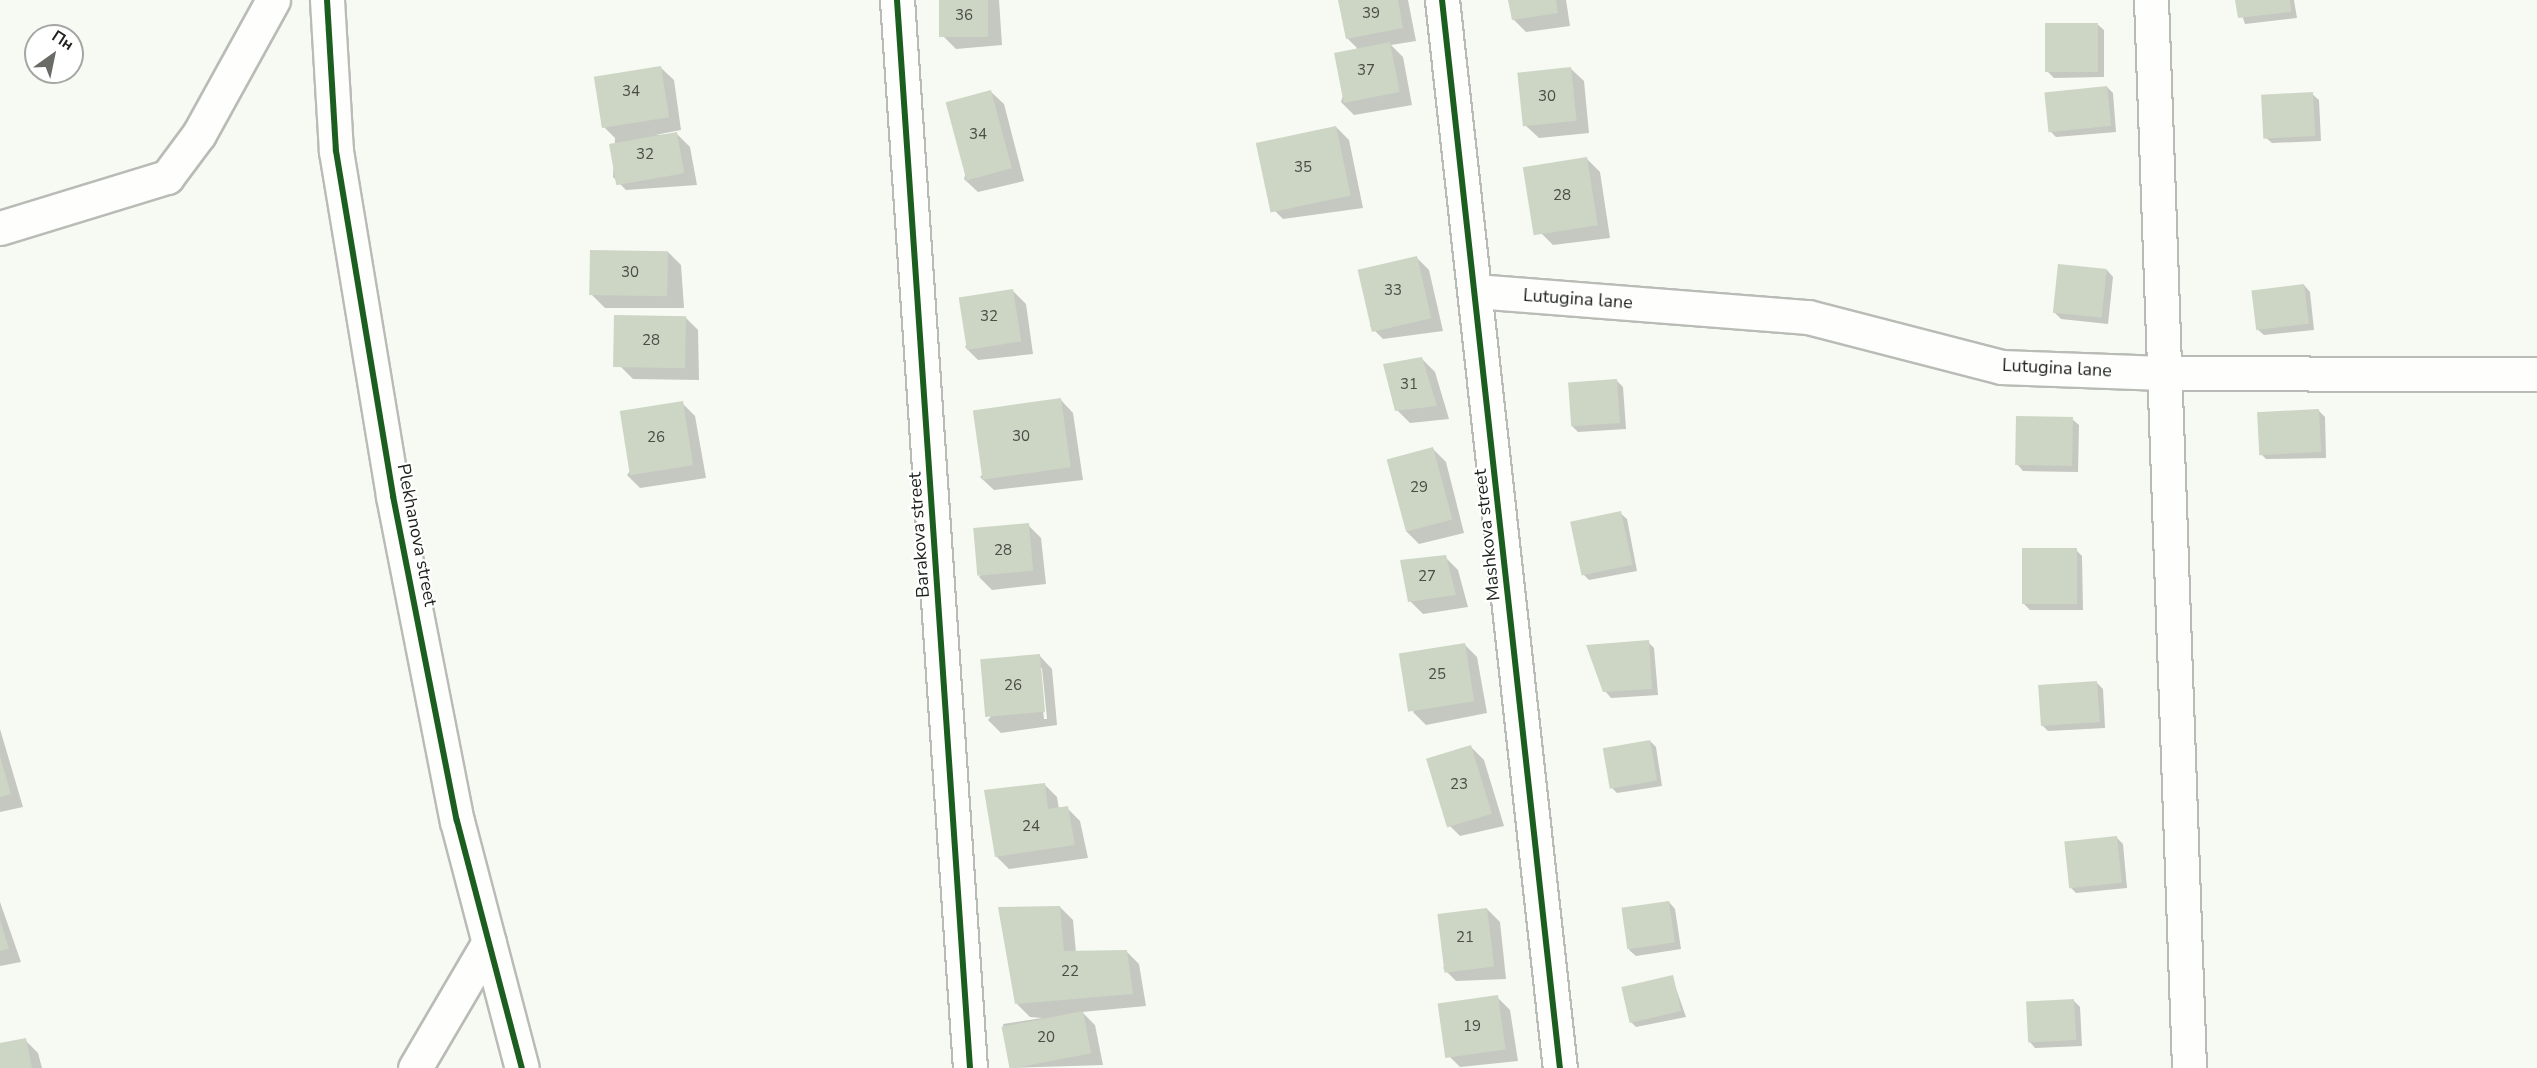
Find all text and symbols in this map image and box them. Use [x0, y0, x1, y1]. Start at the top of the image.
house number: 39 [1362, 5, 1380, 23]
house number: 36 [955, 7, 973, 25]
north arrow [24, 24, 84, 84]
text: Пн [47, 25, 78, 56]
house number: 37 [1357, 62, 1375, 80]
house number: 34 [622, 83, 640, 101]
house number: 30 [1538, 88, 1556, 106]
house number: 34 [969, 126, 987, 144]
house number: 32 [636, 146, 654, 164]
house number: 35 [1294, 159, 1312, 177]
house number: 28 [1553, 187, 1571, 205]
house number: 30 [621, 264, 639, 282]
house number: 33 [1384, 282, 1402, 300]
street label: Lutugina lane [1522, 284, 1634, 314]
house number: 32 [980, 308, 998, 326]
house number: 28 [642, 332, 660, 350]
street label: Lutugina lane [2002, 354, 2112, 382]
house number: 31 [1400, 376, 1418, 394]
house number: 30 [1012, 428, 1030, 446]
house number: 26 [647, 429, 665, 447]
street label: Plekhanova street [393, 462, 441, 608]
street label: Mashkova street [1469, 468, 1505, 602]
street label: Barakova street [904, 471, 934, 599]
house number: 29 [1410, 479, 1428, 497]
house number: 28 [994, 542, 1012, 560]
house number: 27 [1418, 568, 1436, 586]
house number: 25 [1428, 666, 1446, 684]
house number: 26 [1004, 677, 1022, 695]
house number: 23 [1450, 776, 1468, 794]
house number: 24 [1022, 818, 1040, 836]
house number: 21 [1456, 929, 1474, 947]
house number: 22 [1061, 963, 1079, 981]
house number: 19 [1463, 1018, 1481, 1036]
house number: 20 [1037, 1029, 1055, 1047]

